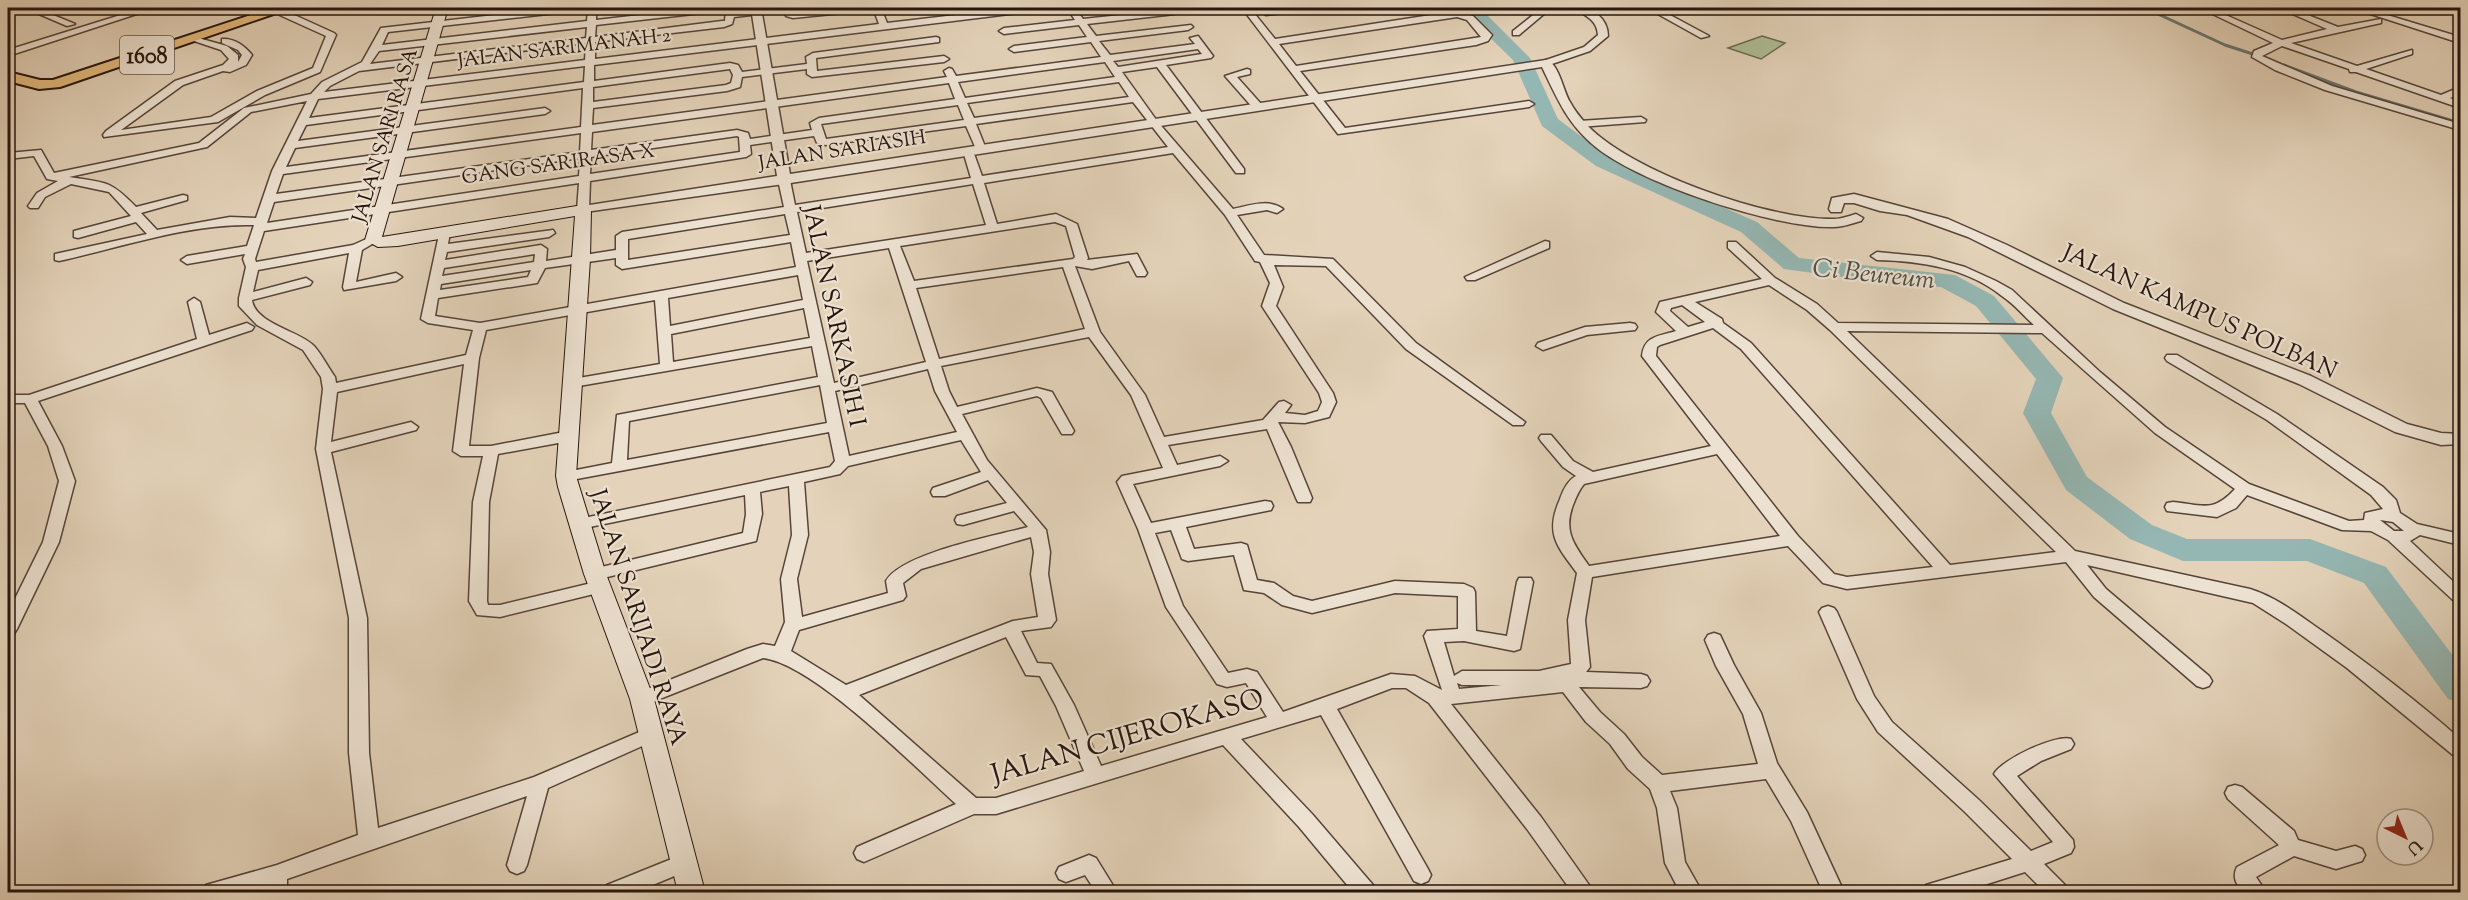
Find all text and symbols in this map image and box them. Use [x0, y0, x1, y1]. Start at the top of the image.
street label: JALAN SARIMANAH 2 [455, 22, 673, 77]
road number: 1608 [120, 36, 174, 74]
street label: JALAN SARI RASA [346, 45, 427, 228]
street label: JALAN SARIASIH [756, 124, 928, 179]
street label: GANG SARIRASA X [460, 138, 657, 193]
street label: JALAN SARKASIH I [793, 201, 873, 430]
street label: JALAN KAMPUS POLBAN [2054, 236, 2342, 389]
water label: Ci Beureum [1811, 251, 1937, 300]
street label: JALAN SARIJADI RAYA [579, 483, 695, 751]
street label: JALAN CIJEROKASO [985, 680, 1269, 797]
north arrow [2375, 807, 2435, 867]
text: U [2400, 833, 2426, 860]

